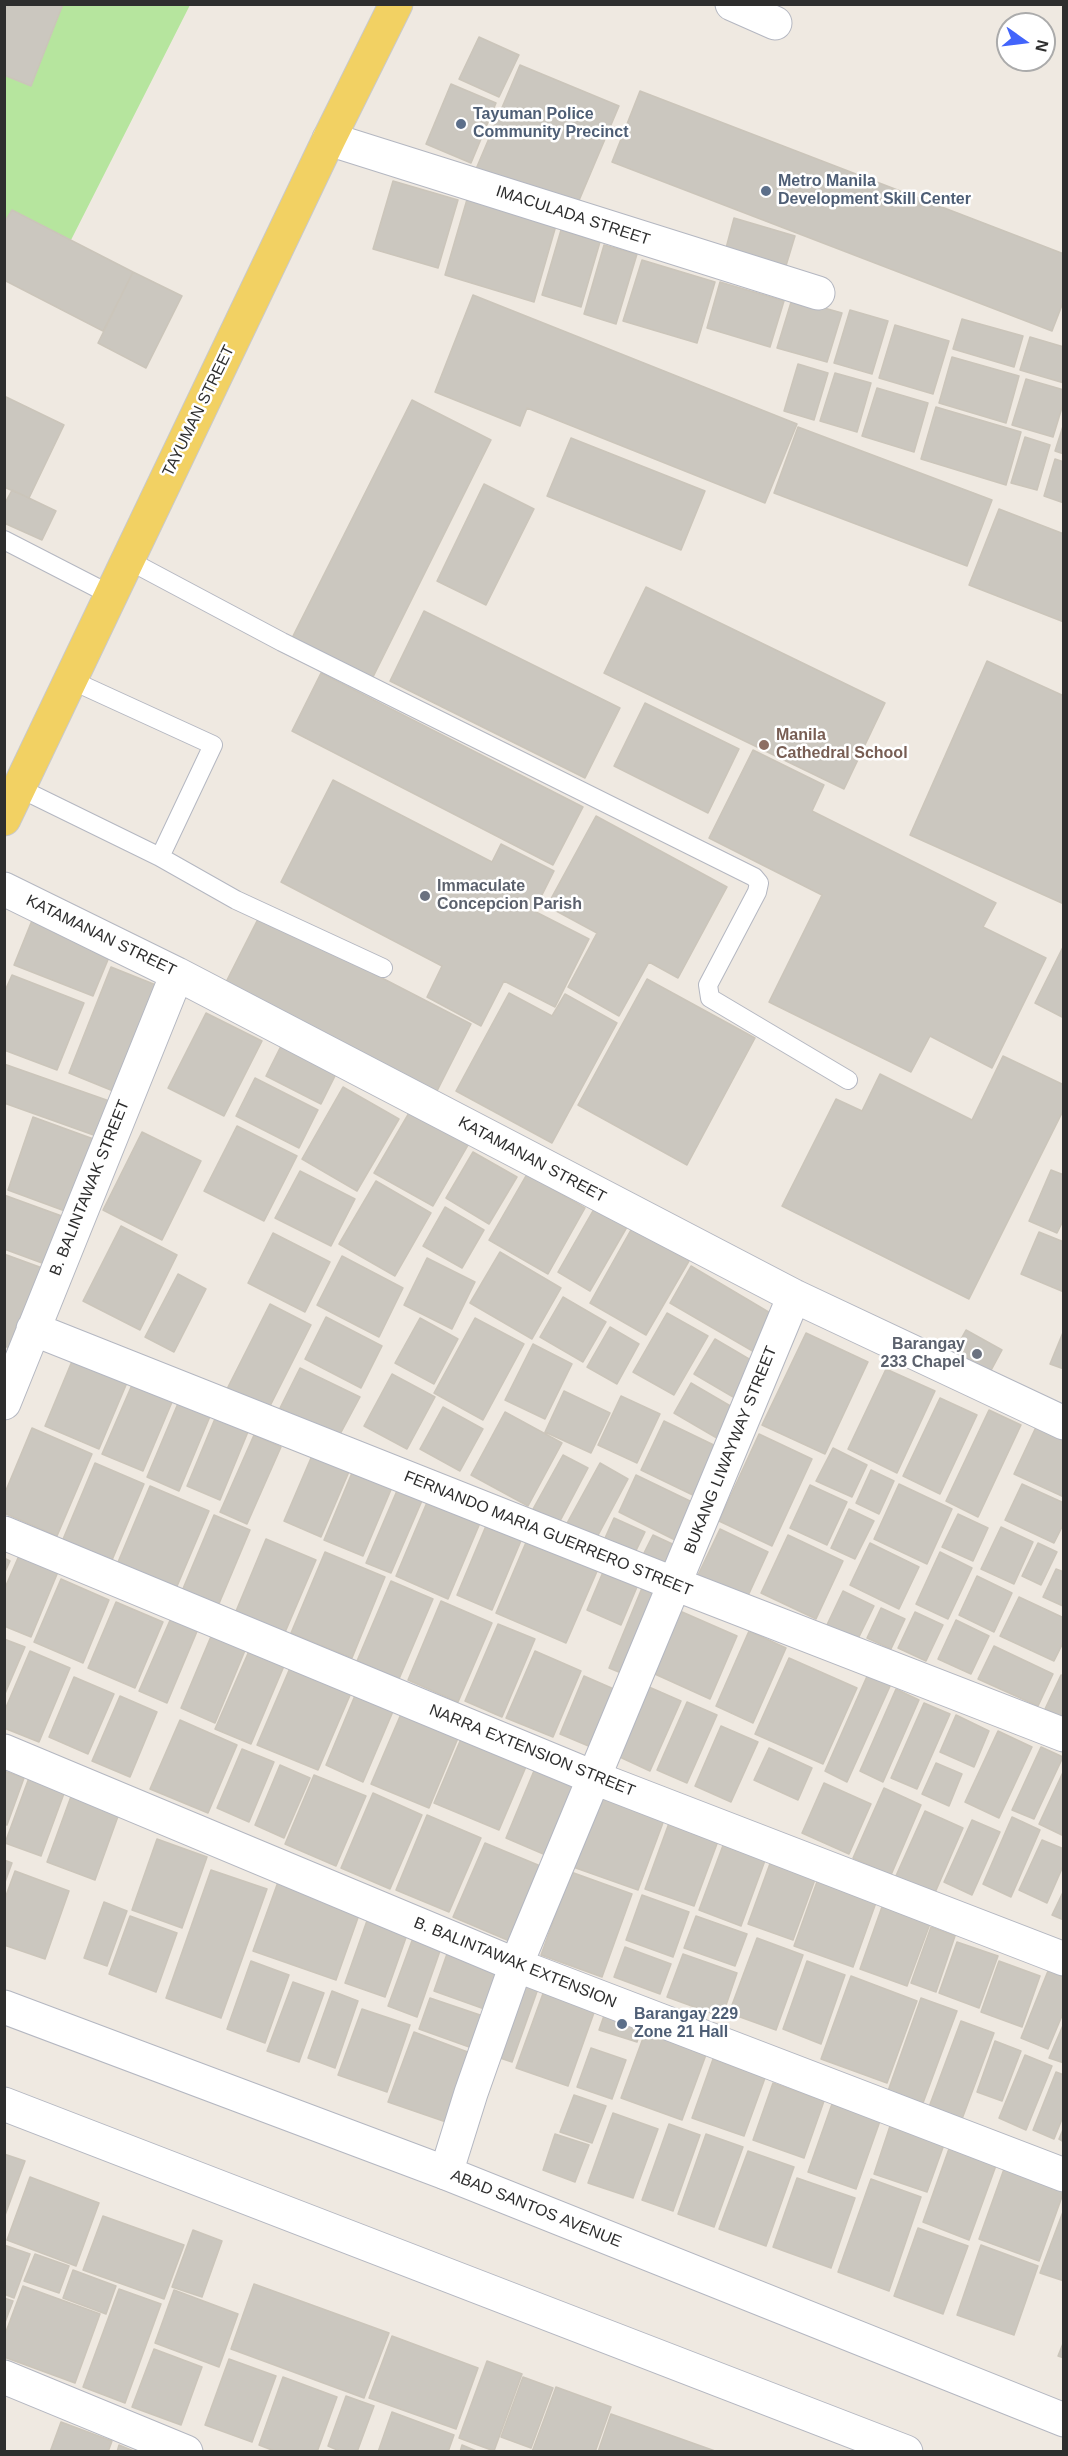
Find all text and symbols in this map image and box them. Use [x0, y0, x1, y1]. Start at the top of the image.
north arrow [996, 12, 1056, 72]
text: N [1032, 38, 1052, 54]
place label: Tayuman Police Community Precinct [473, 105, 629, 143]
marker: Tayuman Police Community Precinct [454, 117, 468, 131]
place label: Metro Manila Development Skill Center [778, 172, 971, 210]
street label: IMACULADA STREET [494, 182, 652, 250]
marker: Metro Manila Development Skill Center [759, 184, 773, 198]
street label: TAYUMAN STREET [159, 342, 239, 480]
place label: Manila Cathedral School [776, 726, 908, 764]
marker: Manila Cathedral School [757, 738, 771, 752]
place label: Immaculate Concepcion Parish [437, 877, 582, 915]
marker: Immaculate Concepcion Parish [418, 889, 432, 903]
street label: KATAMANAN STREET [23, 891, 179, 981]
street label: B. BALINTAWAK STREET [46, 1097, 134, 1279]
street label: KATAMANAN STREET [455, 1113, 609, 1207]
place label: Barangay 233 Chapel [881, 1335, 965, 1373]
street label: BUKANG LIWAYWAY STREET [680, 1343, 782, 1557]
marker: Barangay 233 Chapel [970, 1347, 984, 1361]
street label: FERNANDO MARIA GUERRERO STREET [401, 1467, 695, 1601]
street label: NARRA EXTENSION STREET [426, 1701, 638, 1801]
street label: B. BALINTAWAK EXTENSION [411, 1913, 619, 2013]
place label: Barangay 229 Zone 21 Hall [634, 2005, 738, 2043]
marker: Barangay 229 Zone 21 Hall [615, 2017, 629, 2031]
street label: ABAD SANTOS AVENUE [448, 2166, 624, 2252]

